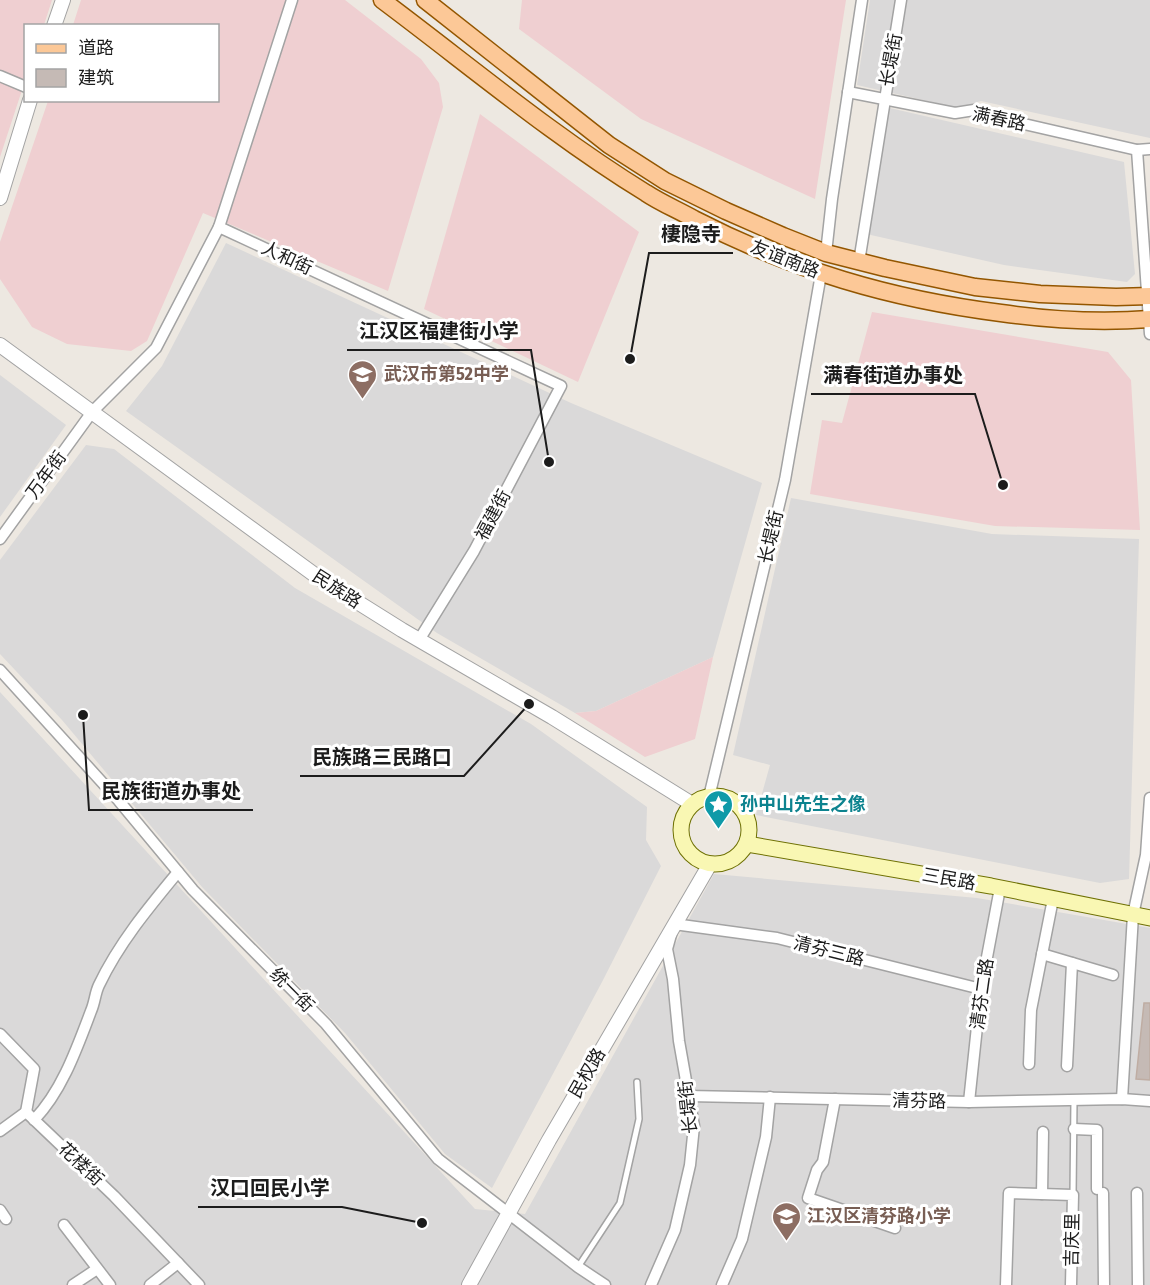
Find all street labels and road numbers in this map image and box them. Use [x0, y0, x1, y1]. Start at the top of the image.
street label: 长堤街 [875, 32, 907, 88]
street label: 满春路 [970, 103, 1028, 135]
street label: 友谊南路 [748, 235, 822, 283]
street label: 人和街 [258, 237, 316, 279]
street label: 万年街 [21, 447, 71, 503]
street label: 福建街 [471, 486, 515, 544]
street label: 长堤街 [754, 508, 788, 566]
street label: 民族路 [308, 565, 366, 613]
street label: 三民路 [921, 863, 977, 895]
street label: 清芬三路 [791, 932, 867, 970]
street label: 清芬二路 [966, 957, 998, 1031]
street label: 统一街 [265, 963, 319, 1017]
street label: 民权路 [564, 1044, 610, 1102]
street label: 长堤街 [674, 1079, 702, 1135]
street label: 清芬路 [892, 1090, 946, 1112]
street label: 花楼街 [54, 1138, 108, 1190]
street label: 吉庆里 [1061, 1213, 1083, 1267]

